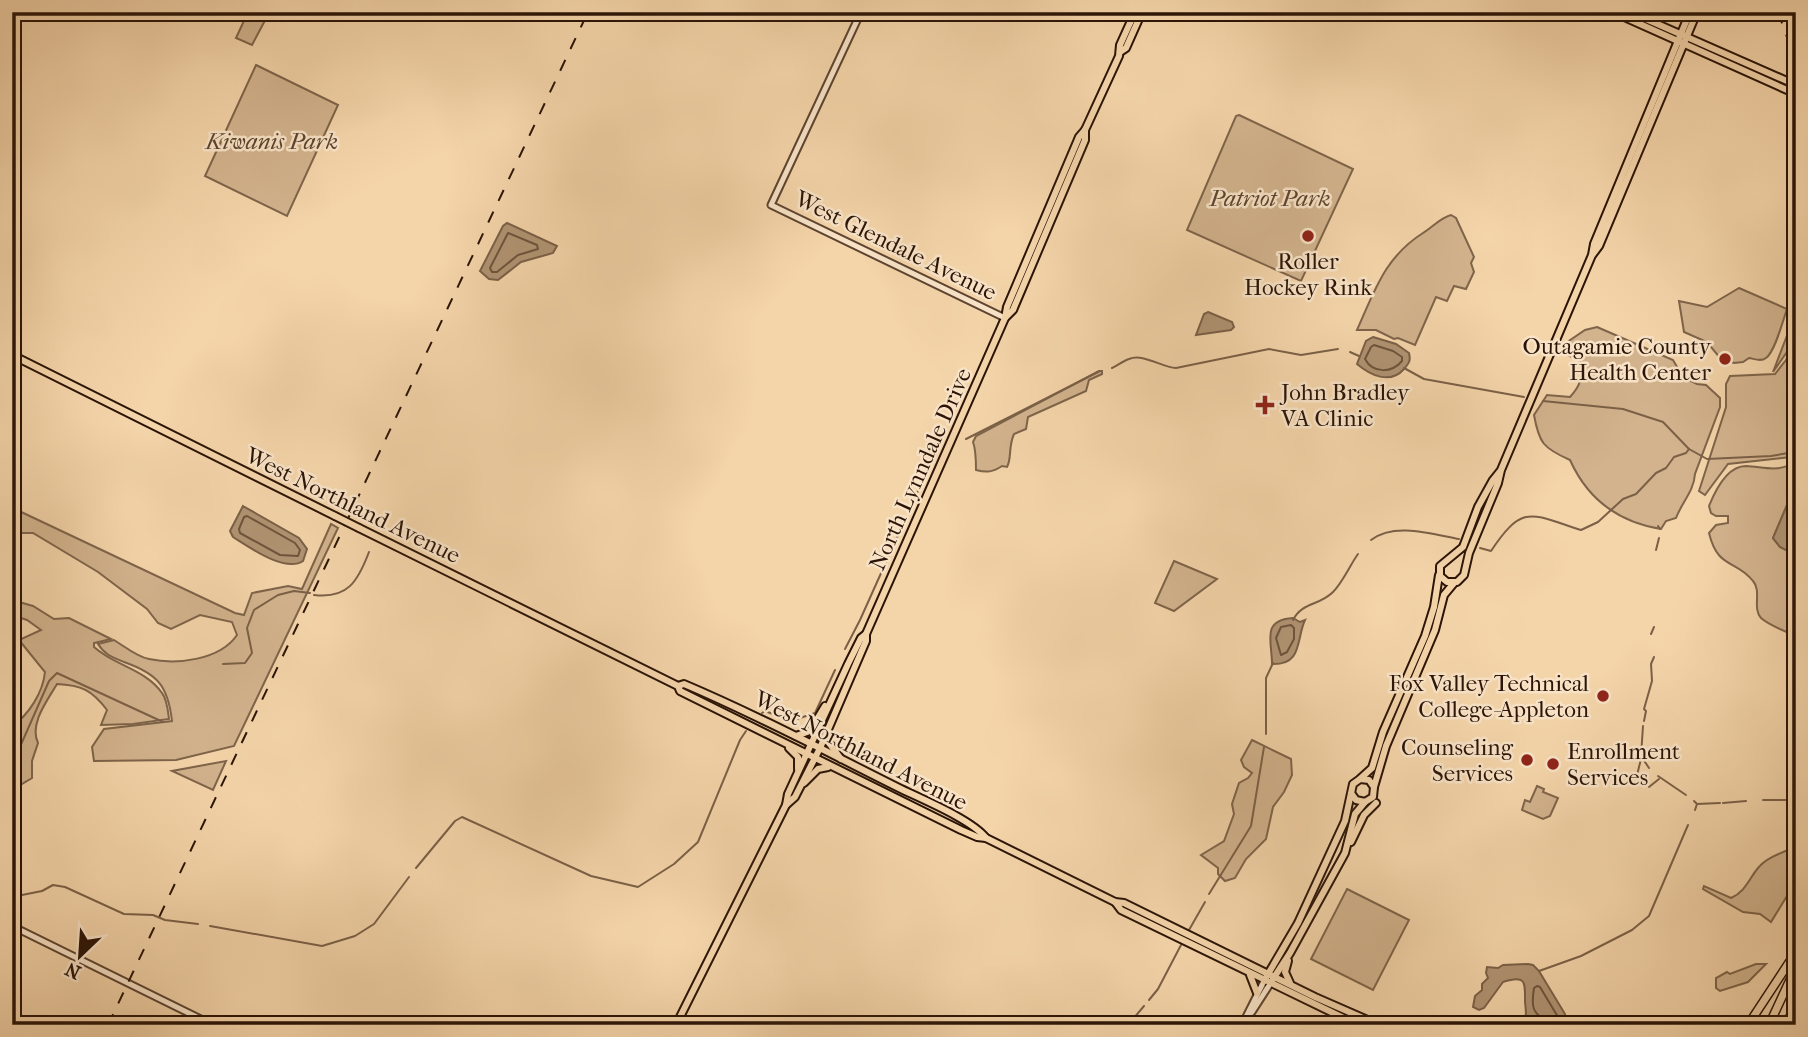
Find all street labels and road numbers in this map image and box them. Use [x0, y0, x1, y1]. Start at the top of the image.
street label: West Glendale Avenue [790, 184, 1001, 306]
street label: North Lynndale Drive [864, 364, 977, 574]
street label: West Northland Avenue [240, 441, 465, 569]
street label: West Northland Avenue [749, 684, 972, 816]

